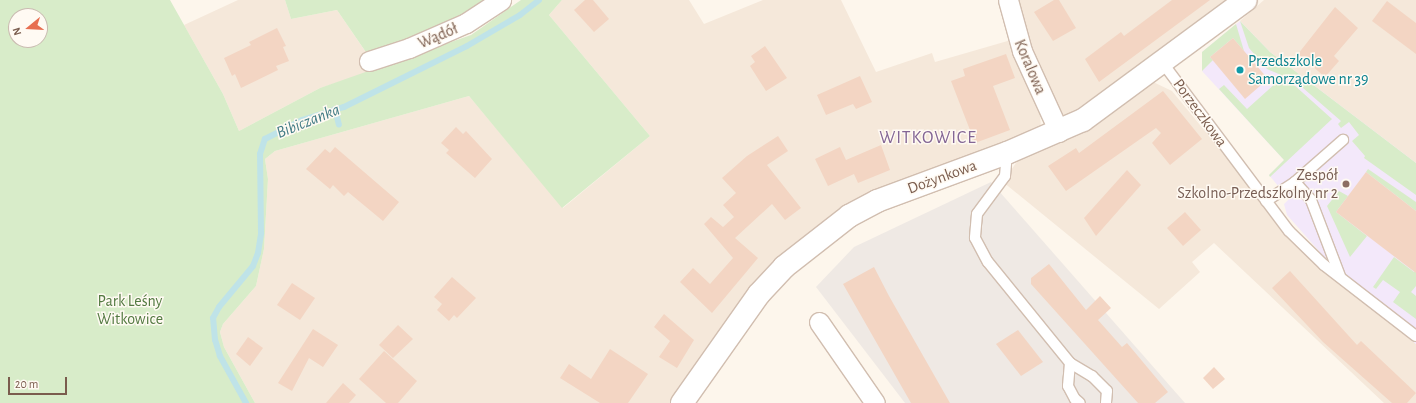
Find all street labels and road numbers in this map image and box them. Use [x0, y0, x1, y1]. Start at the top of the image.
street label: Wądół [415, 19, 461, 53]
street label: Koralowa [1010, 37, 1050, 97]
street label: Porzeczkowa [1169, 75, 1231, 151]
street label: Dożynkowa [905, 156, 979, 198]

